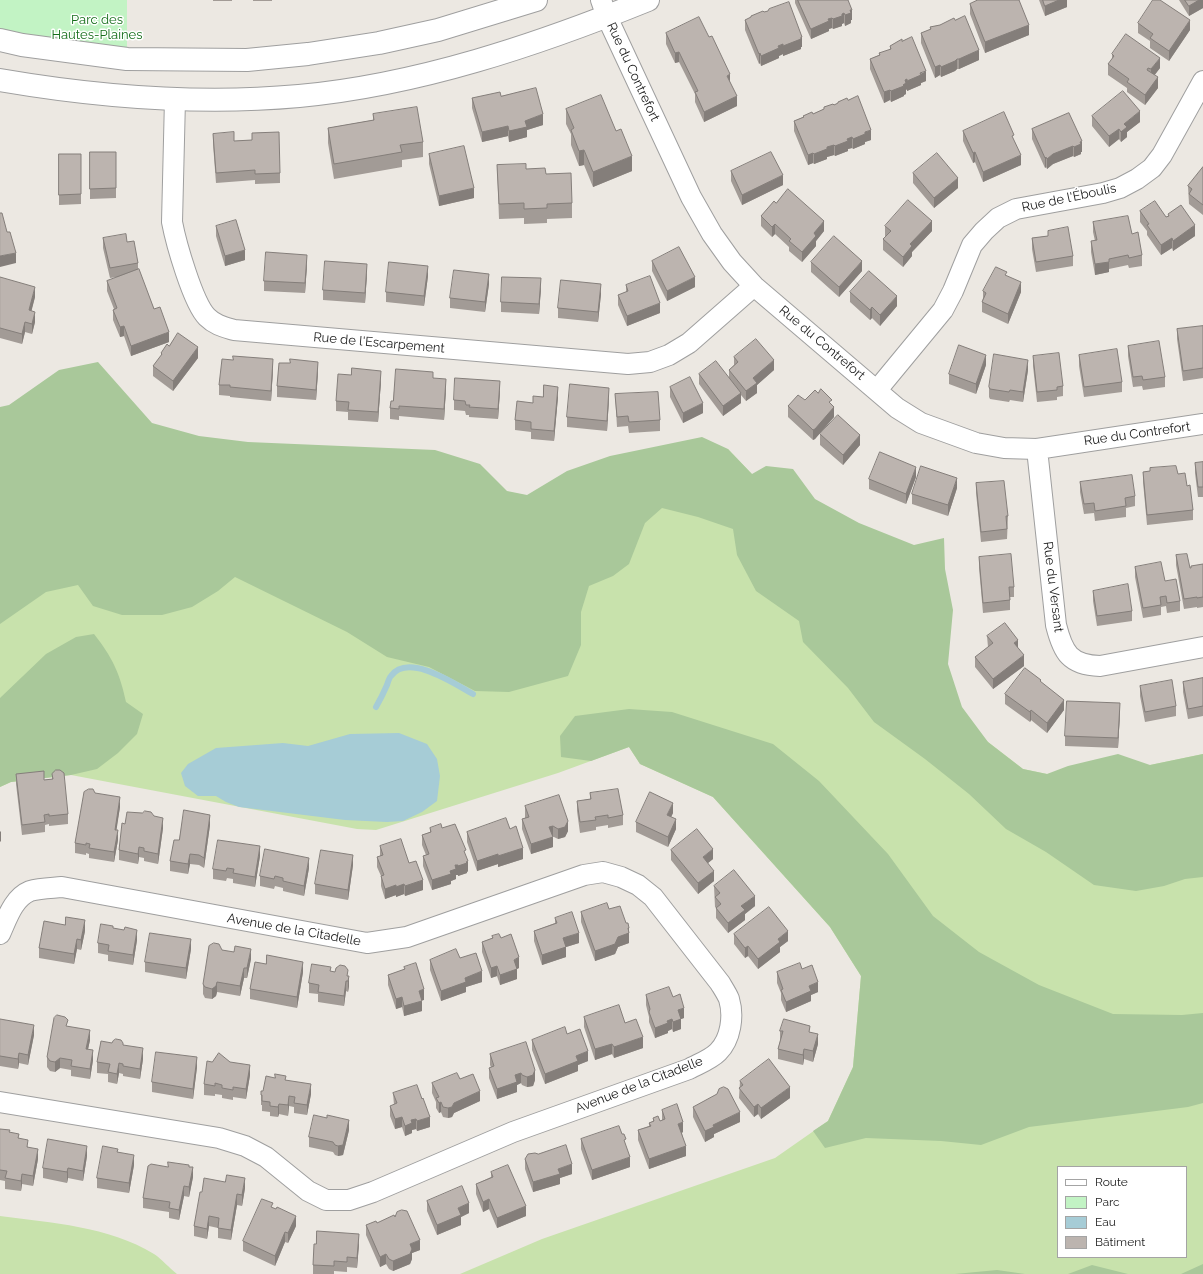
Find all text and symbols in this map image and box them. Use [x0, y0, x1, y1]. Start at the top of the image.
park label: Parc des Hautes-Plaines [51, 12, 143, 43]
street label: Rue du Contrefort [603, 20, 663, 124]
street label: Rue de l'Éboulis [1020, 180, 1118, 216]
street label: Rue du Contrefort [776, 303, 868, 383]
street label: Rue de l'Escarpement [313, 329, 445, 357]
street label: Rue du Contrefort [1083, 419, 1191, 449]
street label: Rue du Versant [1040, 541, 1066, 633]
street label: Avenue de la Citadelle [226, 911, 362, 949]
street label: Avenue de la Citadelle [573, 1053, 705, 1117]
legend [1057, 1166, 1187, 1258]
text: Route [1095, 1175, 1128, 1189]
text: Parc [1095, 1195, 1120, 1209]
text: Eau [1095, 1215, 1116, 1229]
text: Bâtiment [1095, 1235, 1145, 1249]

